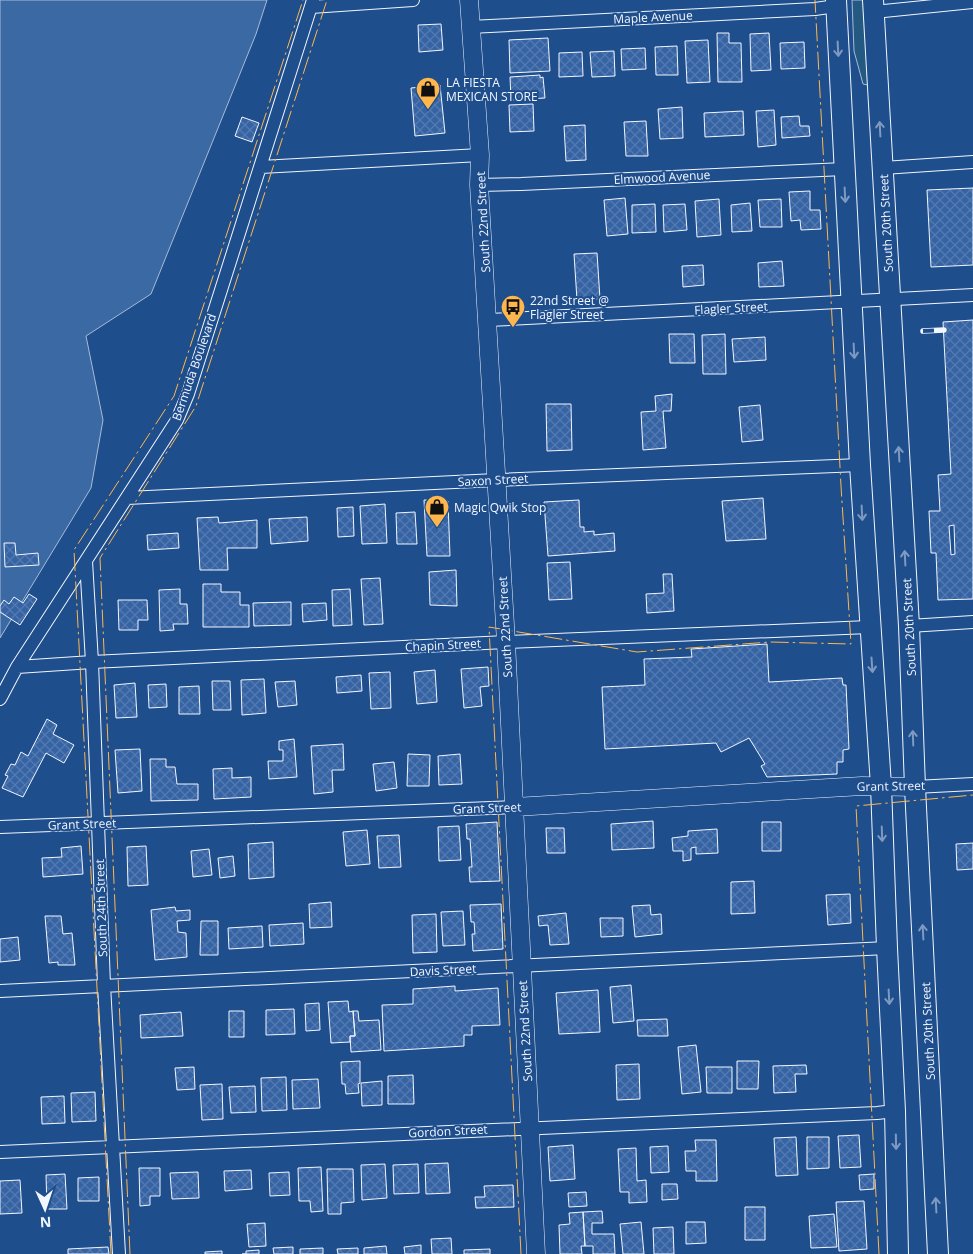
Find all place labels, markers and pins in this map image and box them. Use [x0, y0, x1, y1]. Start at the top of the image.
place label: LA FIESTA MEXICAN STORE [446, 74, 538, 105]
shop icon: LA FIESTA MEXICAN STORE [415, 76, 441, 110]
place label: 22nd Street @ Flagler Street [530, 292, 609, 323]
bus stop icon: 22nd Street @ Flagler Street [500, 294, 526, 328]
shop icon: Magic Qwik Stop [424, 494, 450, 528]
place label: Magic Qwik Stop [454, 499, 546, 516]

